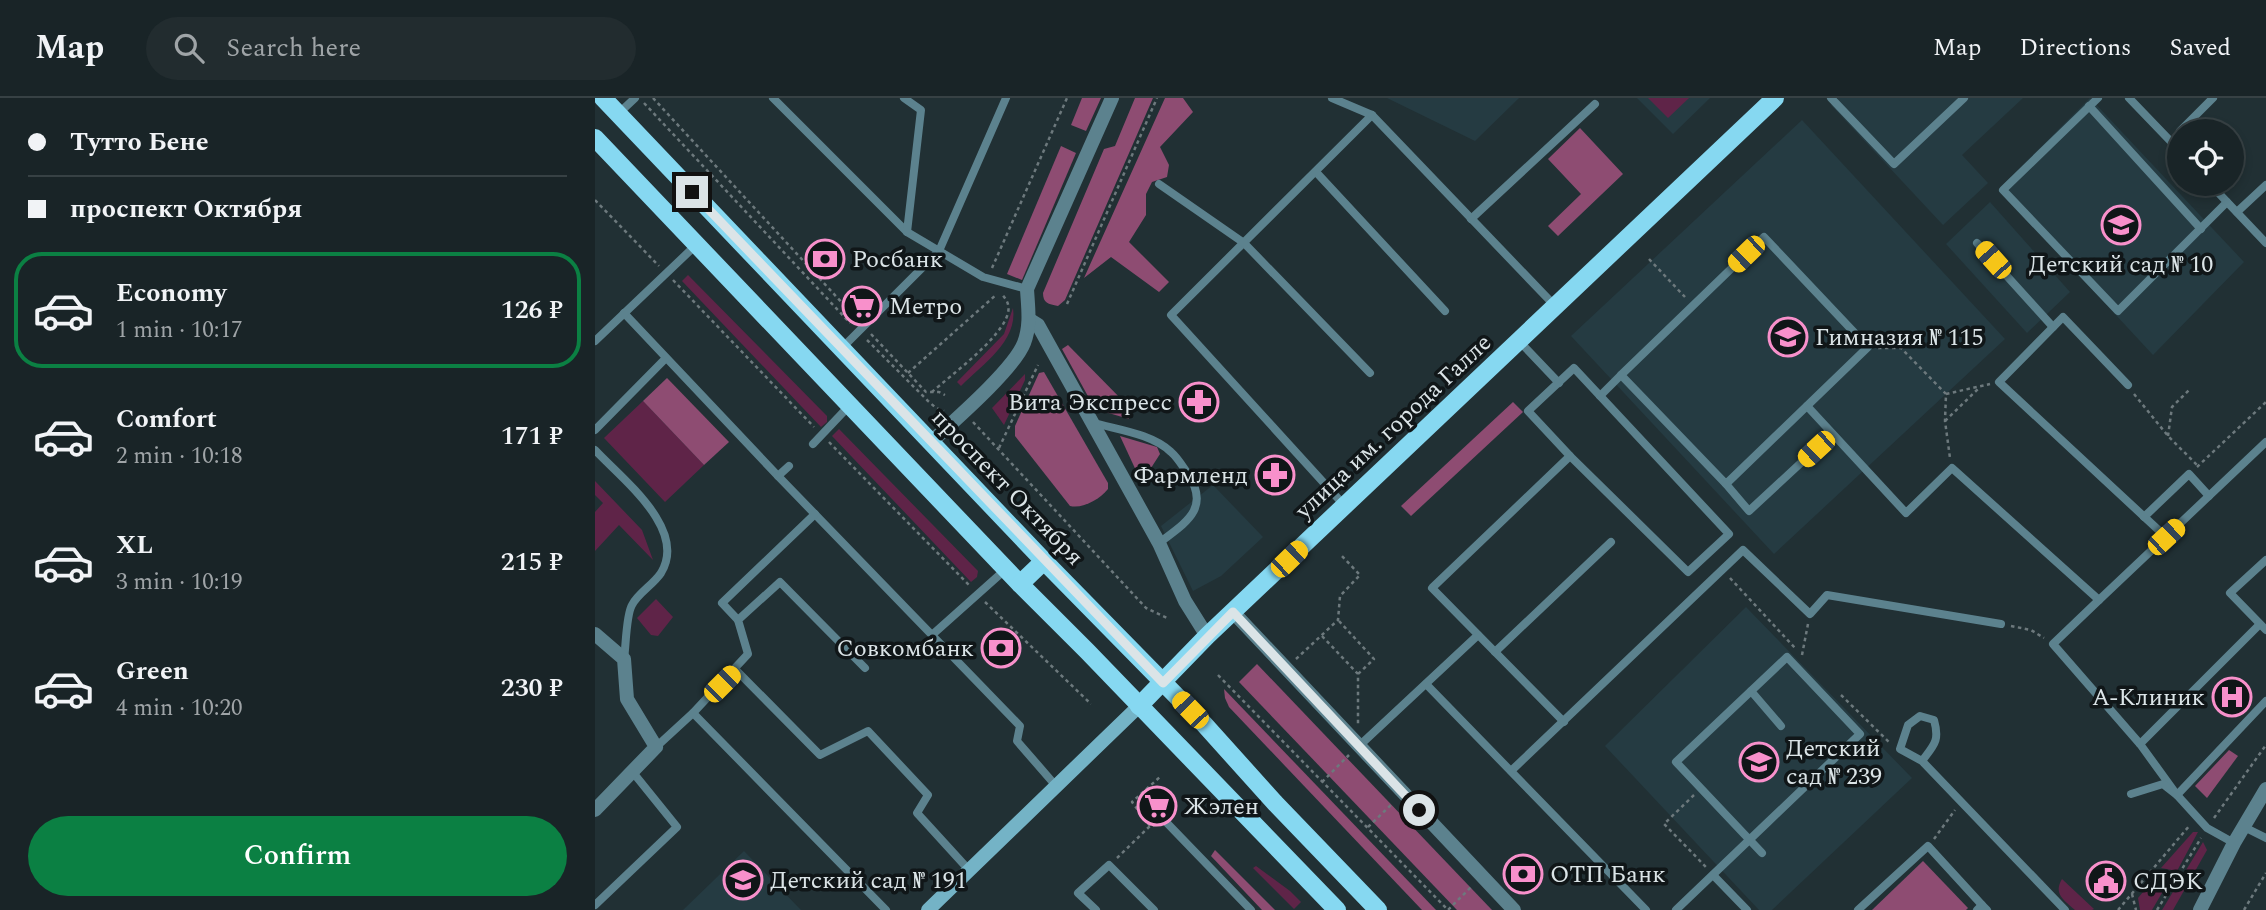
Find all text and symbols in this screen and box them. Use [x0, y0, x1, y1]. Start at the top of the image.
search box [146, 17, 636, 80]
text: Map [35, 23, 104, 73]
text: Search here [226, 28, 361, 68]
icon: search [170, 29, 208, 67]
text: Map [1933, 30, 1981, 66]
text: Directions [2019, 30, 2131, 66]
text: Saved [2169, 30, 2231, 66]
map controls [2167, 119, 2244, 196]
button: locate [2167, 119, 2244, 196]
text: Тутто Бене [70, 122, 209, 162]
route end [676, 176, 708, 208]
text: проспект Октября [70, 189, 302, 229]
school or university icon: Детский сад № 10 [2100, 204, 2142, 246]
car [1724, 232, 1769, 276]
car [1972, 237, 2015, 283]
bank icon: Росбанк [804, 238, 846, 280]
place label: Росбанк [852, 242, 943, 278]
place label: Детский сад № 10 [2029, 247, 2213, 283]
text: Economy [116, 273, 226, 313]
icon: car [32, 279, 95, 342]
supermarket icon: Метро [841, 285, 883, 327]
place label: Метро [889, 289, 962, 325]
text: 126 ₽ [501, 290, 563, 330]
text: 1 min · 10:17 [116, 313, 243, 348]
school or university icon: Гимназия № 115 [1767, 316, 1809, 358]
place label: Гимназия № 115 [1815, 320, 1984, 356]
street label: улица им. города Галле [1287, 326, 1500, 528]
pharmacy icon: Вита Экспресс [1178, 381, 1220, 423]
place label: Вита Экспресс [1008, 385, 1172, 421]
text: Comfort [116, 399, 217, 439]
street label: проспект Октября [923, 401, 1092, 574]
icon: car [32, 405, 95, 468]
text: 171 ₽ [501, 416, 563, 456]
car [1794, 427, 1839, 471]
text: 2 min · 10:18 [116, 439, 243, 474]
pharmacy icon: Фармленд [1254, 454, 1296, 496]
place label: Фармленд [1134, 458, 1248, 494]
car [2144, 515, 2189, 559]
text: XL [116, 525, 153, 565]
icon: car [32, 531, 95, 594]
car [1267, 537, 1312, 581]
text: 215 ₽ [501, 542, 563, 582]
text: 3 min · 10:19 [116, 565, 243, 600]
bank icon: Совкомбанк [980, 627, 1022, 669]
place label: Совкомбанк [836, 631, 974, 667]
text: Green [116, 651, 189, 691]
icon: car [32, 657, 95, 720]
car [700, 662, 745, 706]
text: 230 ₽ [501, 668, 563, 708]
hospital icon: А-Клиник [2211, 676, 2253, 718]
place label: А-Клиник [2092, 680, 2205, 716]
car [1168, 688, 1213, 732]
text: 4 min · 10:20 [116, 691, 243, 726]
place label: Детский сад № 239 [1786, 731, 1882, 795]
school or university icon: Детский сад № 239 [1738, 741, 1780, 783]
supermarket icon: Жэлен [1136, 785, 1178, 827]
place label: Жэлен [1184, 789, 1259, 825]
route start [1403, 794, 1435, 826]
button: Confirm [28, 816, 567, 896]
bank icon: ОТП Банк [1502, 853, 1544, 895]
place label: ОТП Банк [1550, 857, 1666, 893]
school or university icon: Детский сад № 191 [722, 859, 764, 901]
public building icon: СДЭК [2085, 860, 2127, 902]
place label: Детский сад № 191 [770, 863, 967, 899]
place label: СДЭК [2133, 864, 2203, 900]

